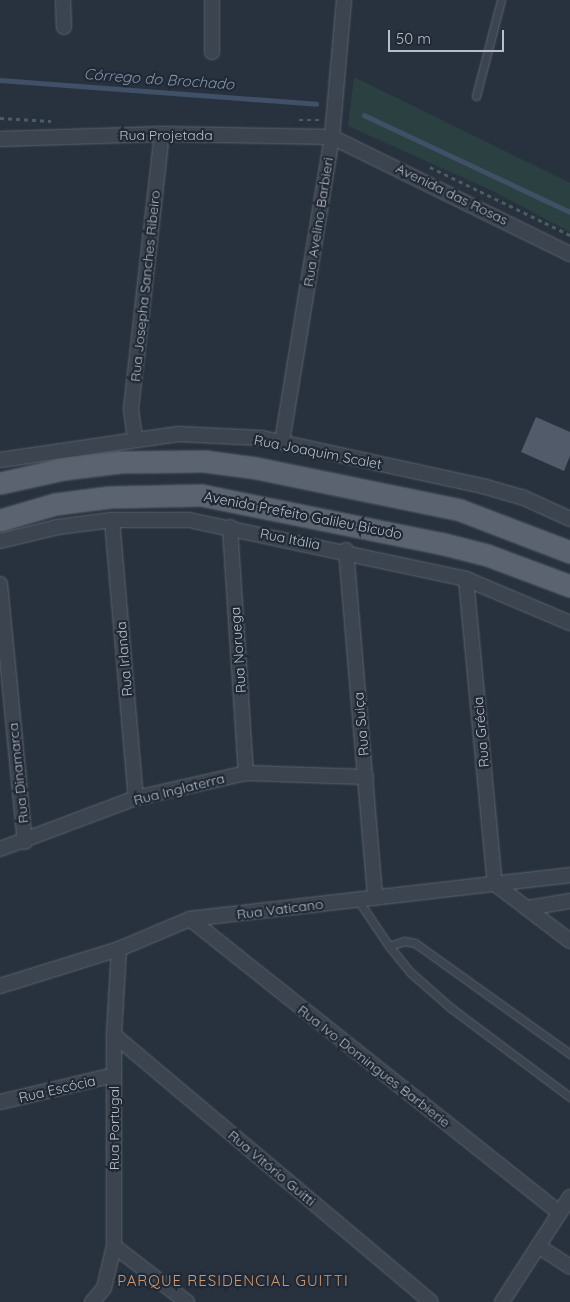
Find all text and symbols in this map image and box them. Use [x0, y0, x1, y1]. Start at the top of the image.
scale bar [390, 20, 506, 52]
text: 50 m [396, 29, 431, 48]
water label: Córrego do Brochado [83, 65, 235, 93]
street label: Rua Projetada [119, 127, 213, 143]
street label: Rua Avelino Barbieri [299, 156, 337, 288]
street label: Avenida das Rosas [393, 160, 511, 228]
street label: Rua Josepha Sanches Ribeiro [127, 189, 163, 383]
street label: Rua Joaquim Scalet [253, 431, 383, 473]
street label: Avenida Prefeito Galileu Bicudo [203, 488, 403, 542]
street label: Rua Itália [258, 525, 322, 553]
street label: Rua Noruega [227, 606, 249, 694]
street label: Rua Irlanda [112, 621, 136, 697]
street label: Rua Suiça [350, 691, 372, 757]
street label: Rua Grécia [470, 696, 492, 768]
street label: Rua Dinamarca [4, 722, 32, 824]
street label: Rua Inglaterra [132, 770, 226, 808]
street label: Rua Vaticano [236, 895, 324, 923]
street label: Rua Ivo Domingues Barbierie [294, 1001, 454, 1131]
street label: Rua Escócia [17, 1072, 97, 1106]
street label: Rua Portugal [106, 1086, 122, 1170]
street label: Rua Vitório Guitti [225, 1127, 319, 1209]
district label: PARQUE RESIDENCIAL GUITTI [114, 1272, 352, 1290]

